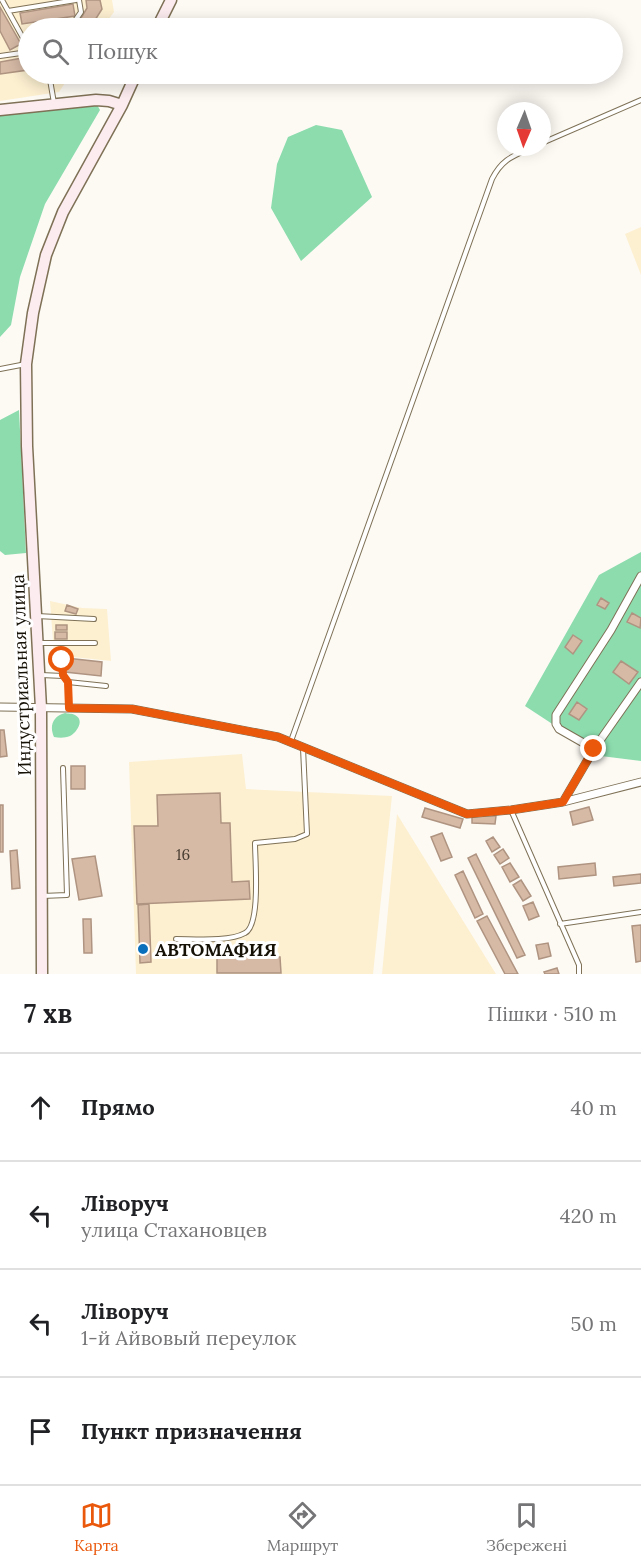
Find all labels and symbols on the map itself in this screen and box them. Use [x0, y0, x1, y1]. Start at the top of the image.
north arrow [497, 102, 551, 156]
street label: Индустриальная улица [6, 574, 36, 776]
route start [48, 646, 74, 672]
route end [580, 735, 606, 761]
house number: 16 [176, 845, 190, 864]
place label: АВТОМАФИЯ [155, 938, 277, 961]
marker: АВТОМАФИЯ [136, 942, 150, 956]

